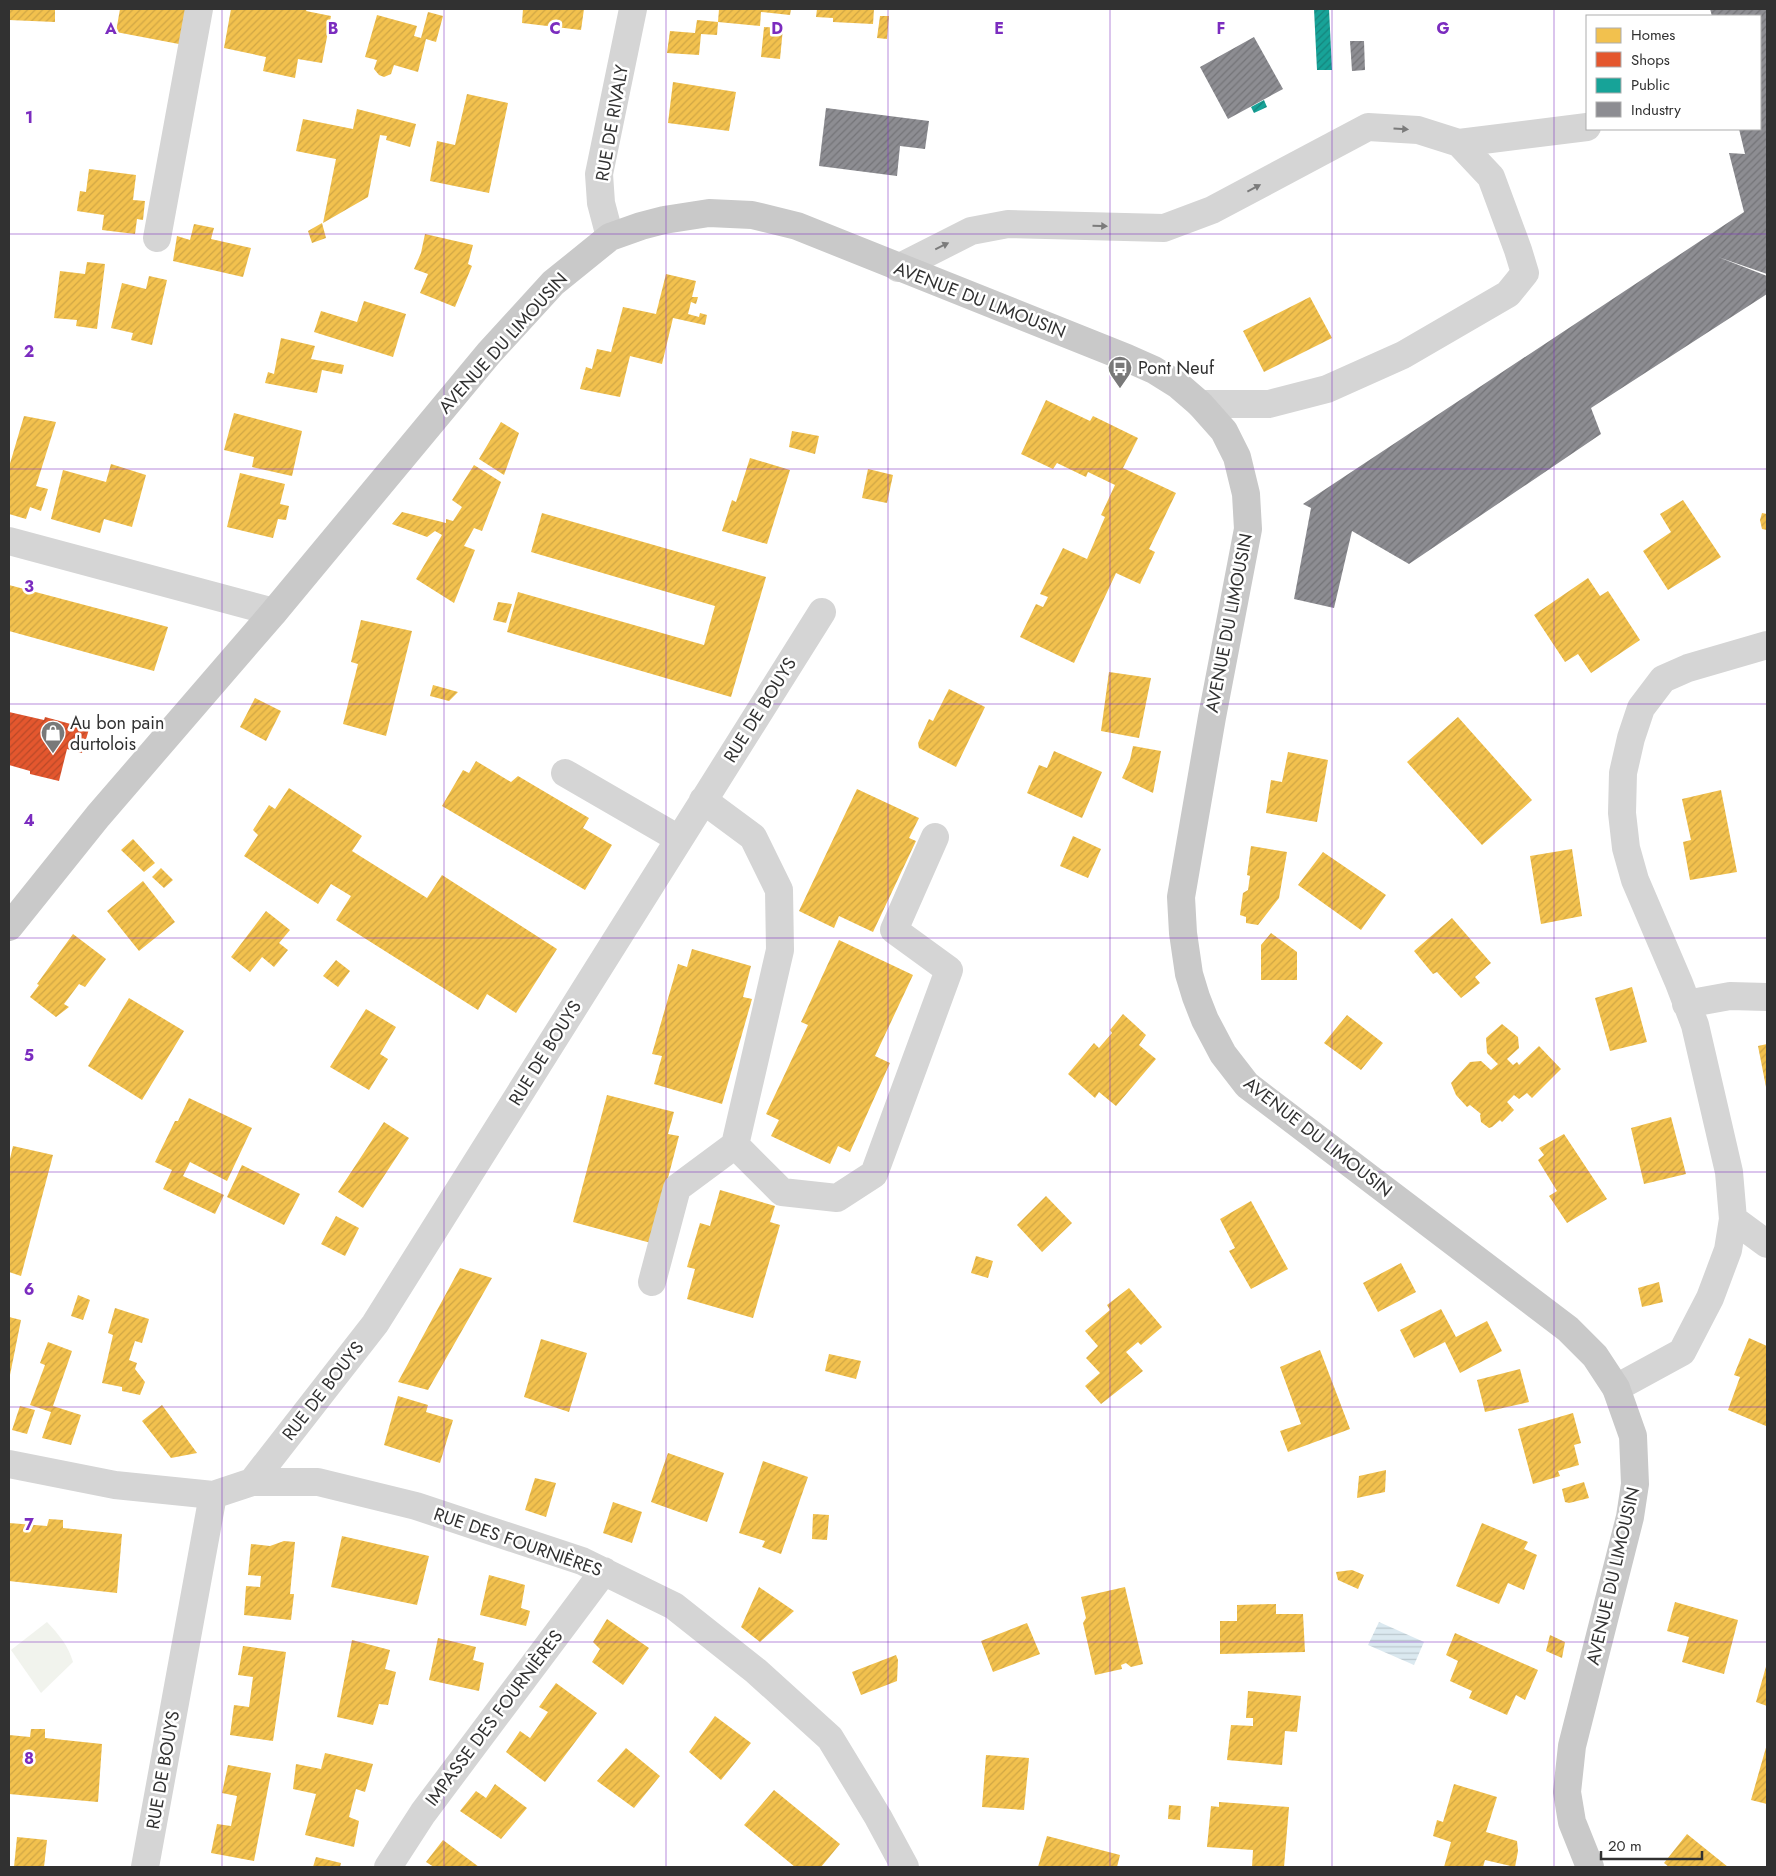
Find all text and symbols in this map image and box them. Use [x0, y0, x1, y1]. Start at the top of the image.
legend [1586, 15, 1761, 130]
text: A [104, 17, 117, 40]
text: B [328, 17, 338, 40]
text: C [549, 17, 561, 40]
text: D [771, 17, 783, 40]
text: E [994, 17, 1004, 40]
text: F [1217, 17, 1225, 40]
text: G [1436, 17, 1450, 40]
text: Homes [1631, 24, 1675, 46]
text: Shops [1631, 49, 1670, 71]
street label: RUE DE RIVALY [589, 62, 635, 183]
text: Public [1631, 74, 1670, 96]
text: Industry [1631, 99, 1681, 121]
text: 1 [25, 106, 33, 129]
one-way arrow [1393, 125, 1409, 133]
one-way arrow [1246, 184, 1261, 192]
one-way arrow [1092, 223, 1108, 231]
one-way arrow [935, 242, 949, 250]
street label: AVENUE DU LIMOUSIN [890, 255, 1070, 345]
street label: AVENUE DU LIMOUSIN [432, 267, 574, 419]
text: 2 [24, 340, 34, 363]
bus stop icon: Pont Neuf [1107, 355, 1133, 389]
place label: Pont Neuf [1138, 355, 1215, 381]
street label: AVENUE DU LIMOUSIN [1199, 531, 1259, 715]
text: 3 [24, 575, 34, 598]
street label: RUE DE BOUYS [717, 652, 803, 768]
place label: Au bon pain durtolois [70, 710, 164, 757]
shop icon: Au bon pain durtolois [40, 720, 66, 754]
text: 4 [23, 809, 35, 832]
street label: RUE DE BOUYS [502, 995, 588, 1111]
text: 5 [24, 1044, 34, 1067]
street label: AVENUE DU LIMOUSIN [1238, 1071, 1398, 1203]
text: 6 [24, 1278, 34, 1301]
street label: RUE DE BOUYS [276, 1336, 370, 1446]
street label: AVENUE DU LIMOUSIN [1580, 1484, 1646, 1668]
street label: RUE DES FOURNIÈRES [430, 1501, 606, 1583]
text: 7 [24, 1513, 34, 1536]
street label: IMPASSE DES FOURNIÈRES [419, 1624, 569, 1812]
street label: RUE DE BOUYS [140, 1709, 186, 1831]
text: 8 [24, 1747, 34, 1770]
scale bar [1601, 1828, 1702, 1860]
text: 20 m [1608, 1835, 1642, 1857]

